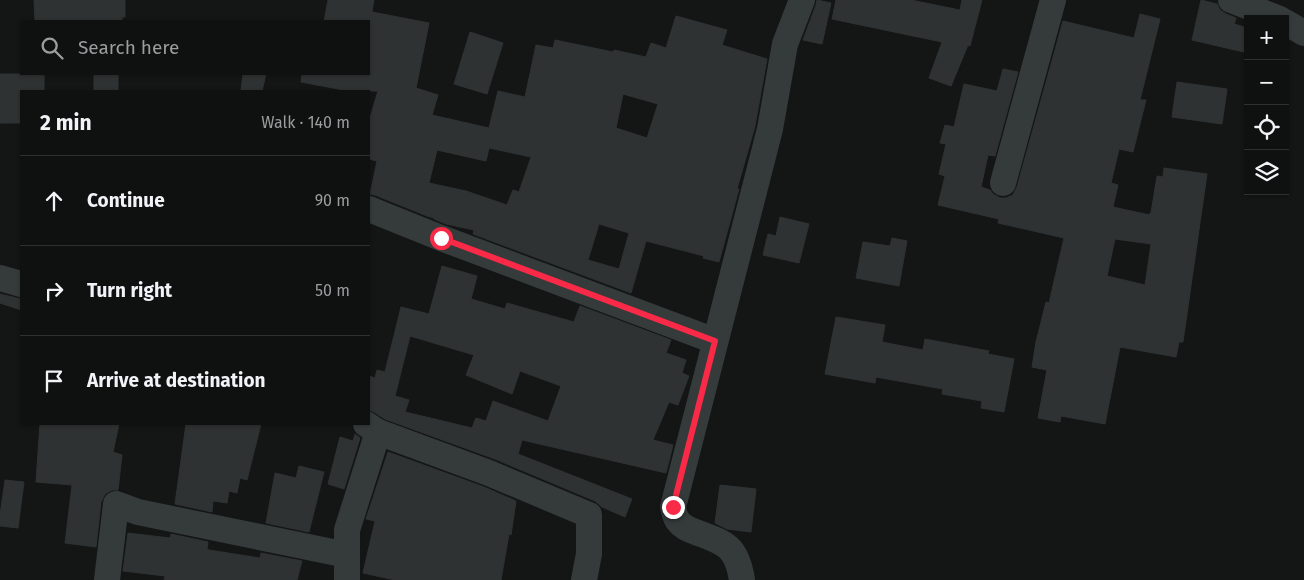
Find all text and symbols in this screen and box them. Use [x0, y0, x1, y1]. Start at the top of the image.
map controls [1244, 15, 1289, 195]
button: + [1244, 15, 1289, 60]
search box [20, 20, 370, 75]
icon: search [38, 34, 66, 62]
text: Search here [78, 36, 179, 59]
button: − [1244, 60, 1289, 105]
button: locate [1244, 105, 1289, 150]
text: 2 min [40, 110, 92, 136]
text: Walk · 140 m [261, 113, 350, 132]
button: layers [1244, 150, 1289, 195]
icon: ahead [40, 187, 68, 215]
text: Continue [87, 189, 165, 212]
text: 90 m [315, 191, 350, 210]
route start [430, 227, 453, 250]
icon: right [40, 277, 68, 305]
text: Turn right [87, 279, 172, 302]
text: 50 m [315, 281, 350, 300]
icon: arrive [40, 367, 68, 395]
text: Arrive at destination [87, 369, 266, 392]
route end [662, 496, 685, 519]

